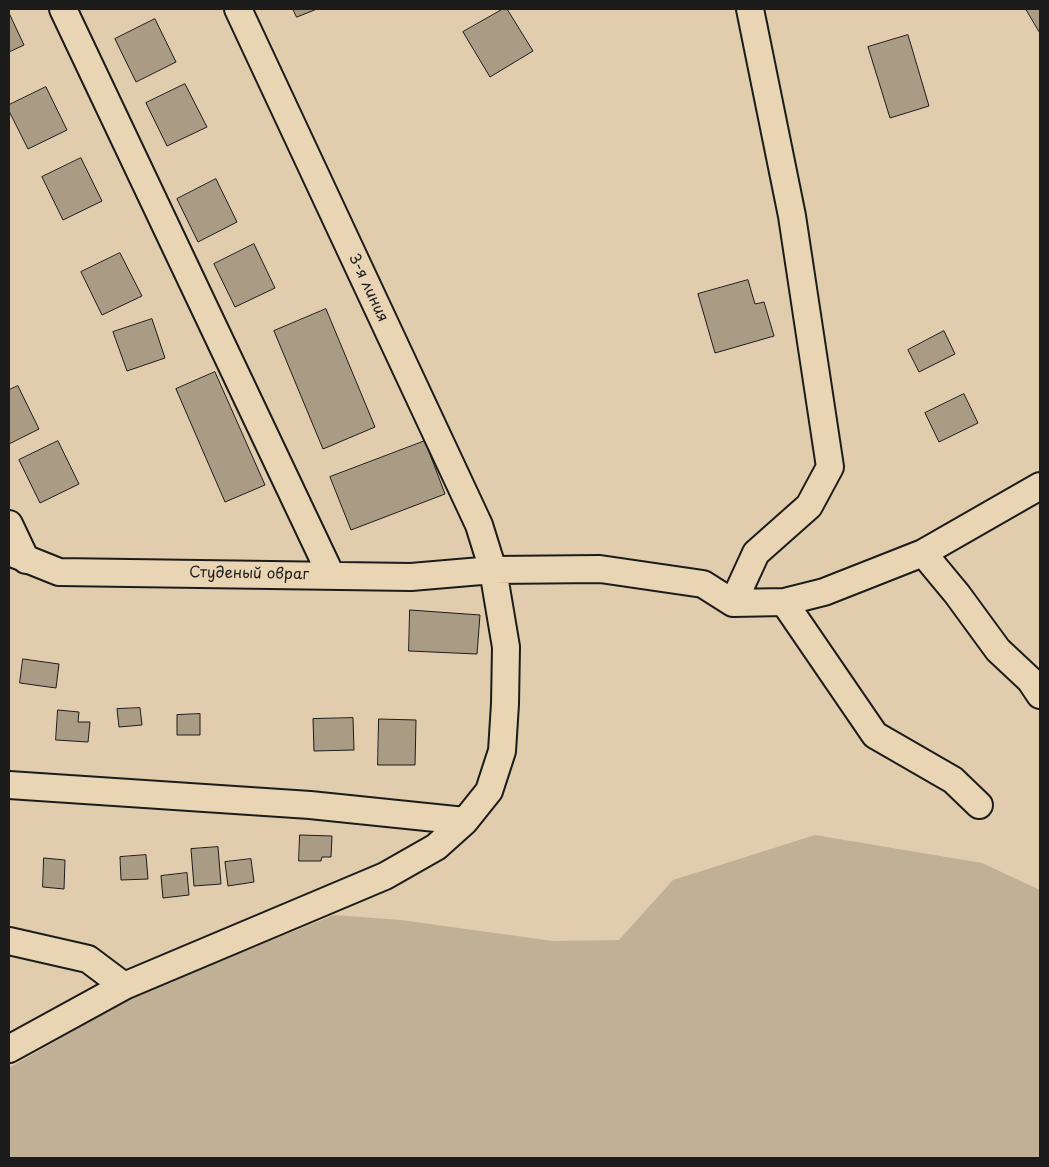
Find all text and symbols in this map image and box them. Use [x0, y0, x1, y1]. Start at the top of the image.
street label: 3-я линия [344, 251, 392, 325]
street label: Студеный овраг [189, 564, 309, 584]

